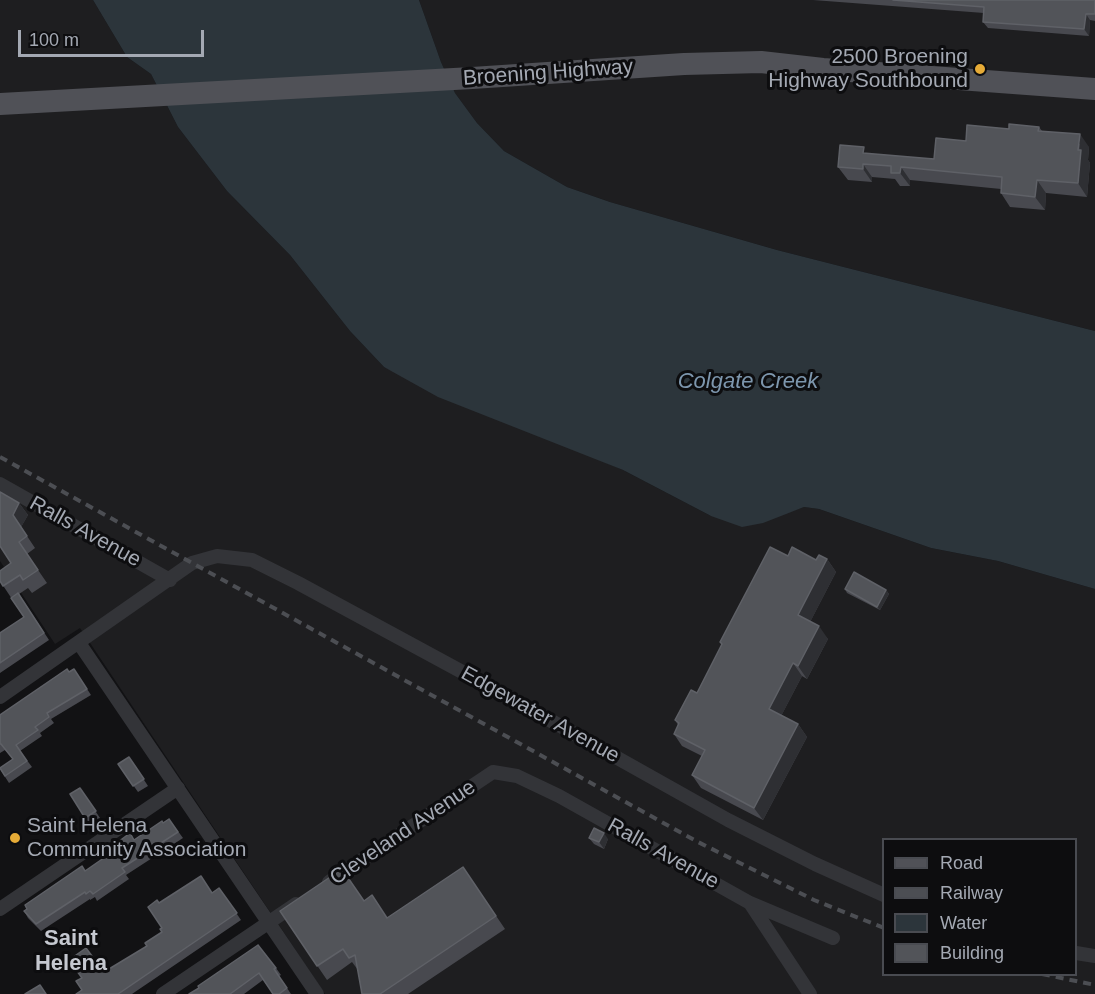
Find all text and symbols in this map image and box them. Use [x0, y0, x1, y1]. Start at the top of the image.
scale bar [21, 18, 207, 56]
text: 100 m [29, 30, 79, 50]
place label: 2500 Broening Highway Southbound [768, 44, 968, 94]
street label: Broening Highway [462, 54, 634, 92]
marker: 2500 Broening Highway Southbound [973, 62, 987, 76]
water label: Colgate Creek [678, 369, 818, 395]
street label: Ralls Avenue [25, 491, 145, 573]
street label: Edgewater Avenue [456, 661, 624, 769]
street label: Cleveland Avenue [325, 775, 481, 891]
place label: Saint Helena Community Association [27, 813, 246, 863]
street label: Ralls Avenue [603, 813, 723, 895]
marker: Saint Helena Community Association [8, 831, 22, 845]
legend [882, 838, 1077, 976]
text: Road [940, 853, 983, 873]
text: Railway [940, 883, 1003, 903]
text: Water [940, 913, 987, 933]
district label: Saint Helena [35, 926, 107, 978]
text: Building [940, 943, 1004, 963]

